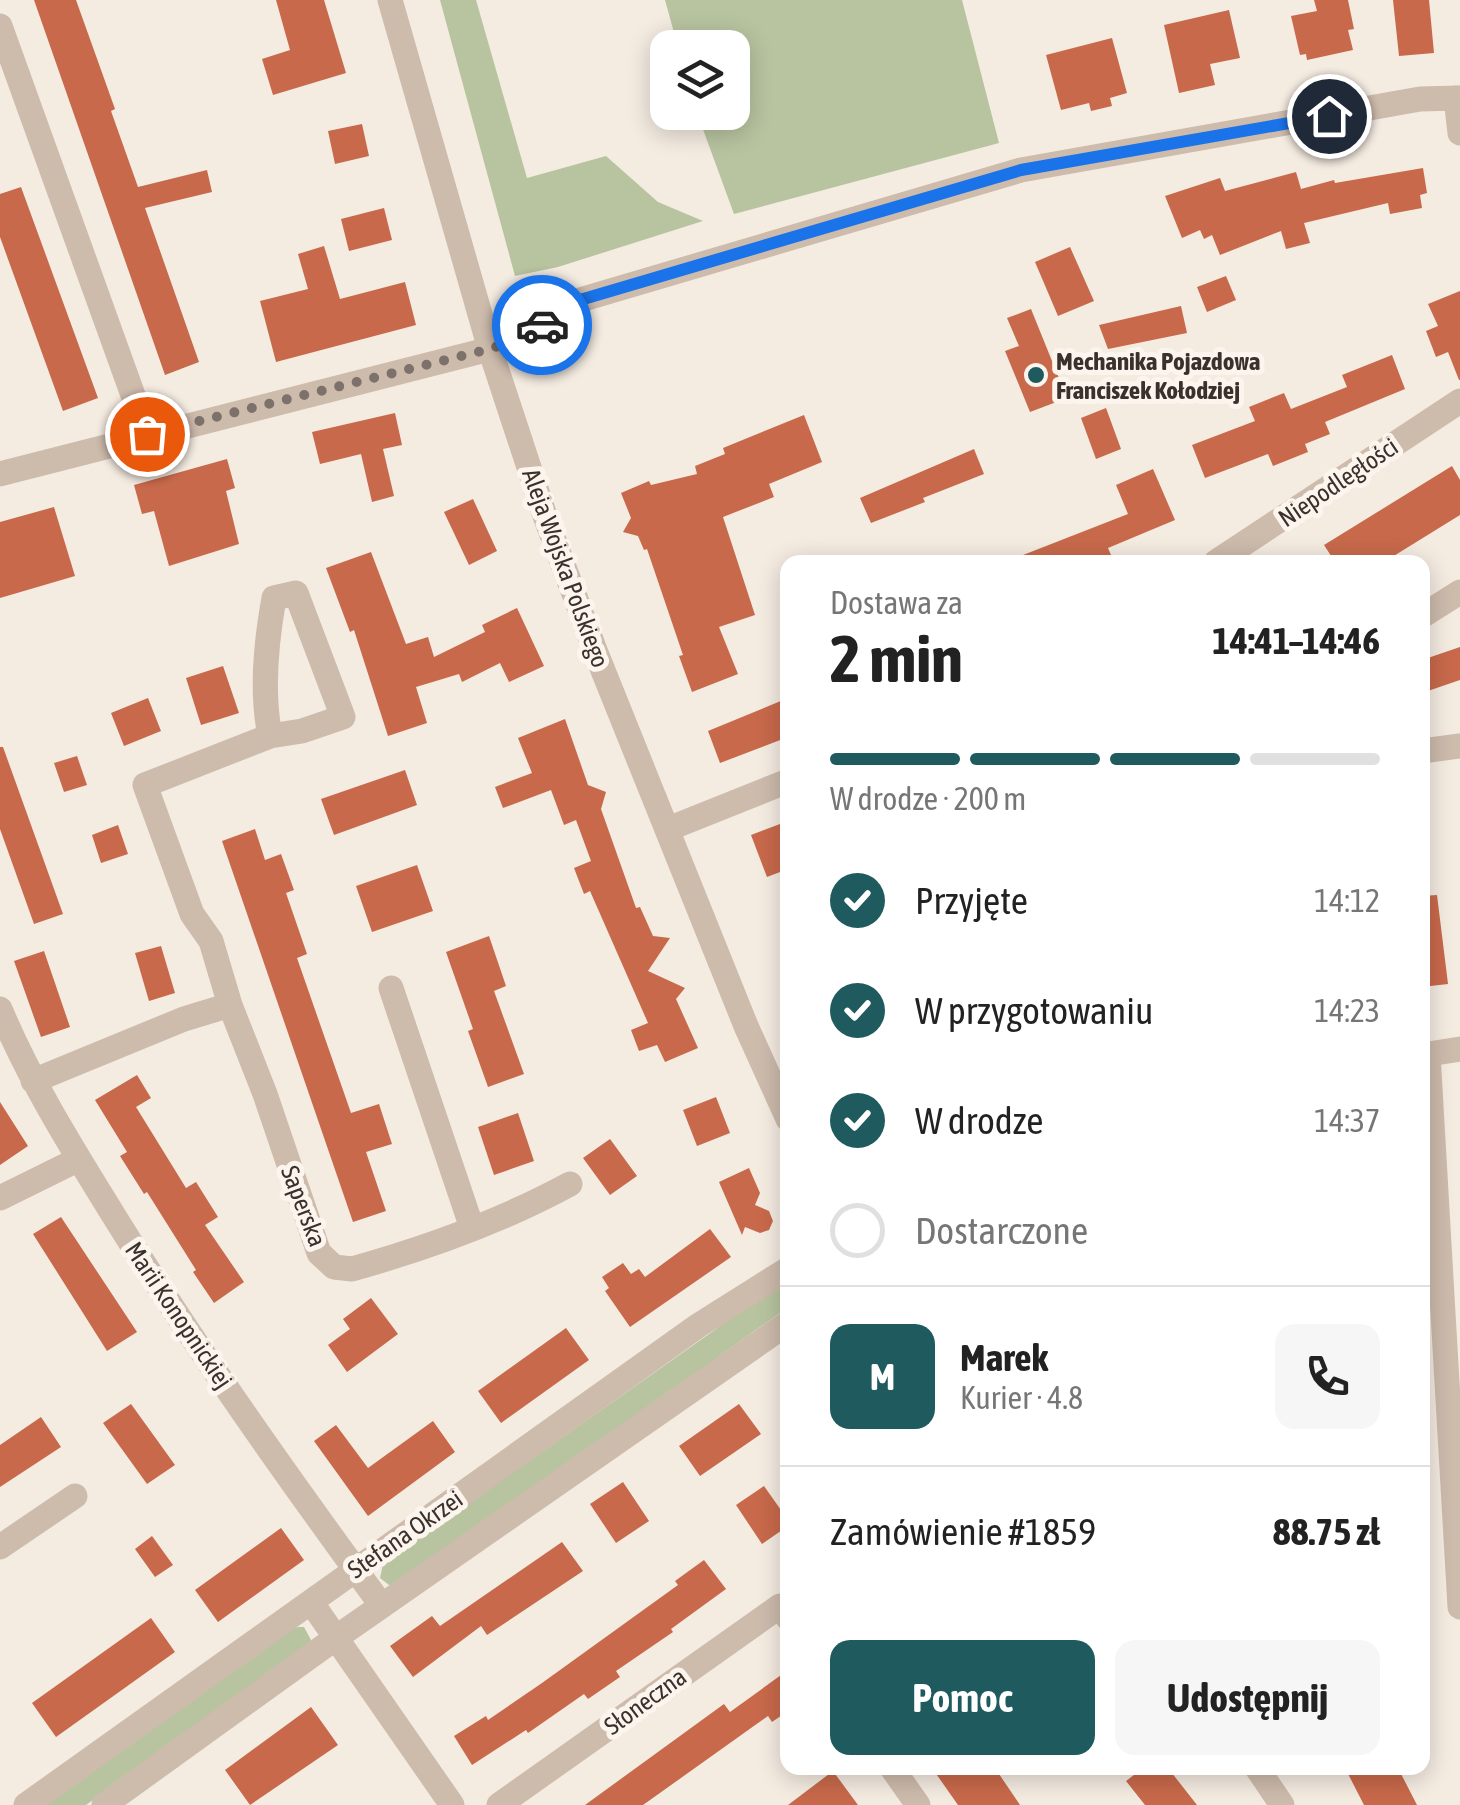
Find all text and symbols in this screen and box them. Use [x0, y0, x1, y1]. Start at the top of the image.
map controls [650, 30, 750, 130]
button: layers [650, 30, 750, 130]
pin [1287, 74, 1372, 159]
icon: home [1302, 89, 1357, 144]
courier [492, 275, 592, 375]
icon: car [515, 298, 570, 353]
place label: Mechanika Pojazdowa Franciszek Kołodziej [1056, 347, 1260, 404]
marker: Mechanika Pojazdowa Franciszek Kołodziej [1025, 364, 1047, 386]
pin [105, 392, 190, 477]
icon: bag [120, 407, 175, 462]
street label: Niepodległości [1273, 432, 1403, 532]
street label: Aleja Wojska Polskiego [517, 465, 615, 671]
text: Dostawa za [830, 584, 963, 621]
text: 14:41–14:46 [1212, 619, 1380, 662]
text: 2 min [830, 621, 963, 696]
text: W drodze · 200 m [830, 780, 1026, 817]
icon: check [830, 873, 885, 928]
text: Przyjęte [915, 879, 1028, 922]
text: 14:12 [1314, 882, 1380, 919]
icon: check [830, 983, 885, 1038]
text: W przygotowaniu [915, 989, 1153, 1032]
text: 14:23 [1314, 992, 1380, 1029]
icon: check [830, 1093, 885, 1148]
text: W drodze [915, 1099, 1043, 1142]
text: 14:37 [1314, 1102, 1380, 1139]
street label: Saperska [276, 1162, 332, 1250]
text: Dostarczone [915, 1209, 1088, 1252]
street label: Marii Konopnickiej [120, 1237, 238, 1393]
button: phone [1275, 1324, 1380, 1429]
text: Marek [960, 1336, 1048, 1379]
text: M [870, 1355, 895, 1398]
text: Kurier · 4.8 [960, 1379, 1083, 1416]
street label: Stefana Okrzei [342, 1484, 468, 1584]
text: Zamówienie #1859 [830, 1510, 1096, 1553]
text: 88.75 zł [1273, 1510, 1380, 1553]
button: Pomoc [830, 1640, 1095, 1755]
button: Udostępnij [1115, 1640, 1380, 1755]
street label: Słoneczna [599, 1662, 691, 1740]

